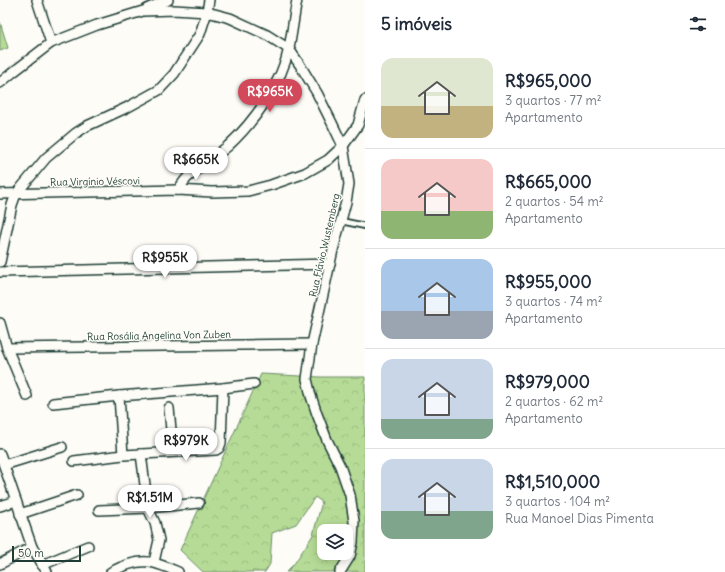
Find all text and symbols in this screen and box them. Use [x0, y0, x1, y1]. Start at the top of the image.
text: 5 imóveis [381, 13, 452, 35]
icon: filters [687, 13, 709, 35]
text: R$965,000 [505, 70, 592, 92]
icon: home [413, 74, 461, 122]
pin: R$965K [237, 79, 303, 113]
text: R$965K [247, 83, 293, 100]
text: 3 quartos · 77 m² [505, 92, 602, 109]
text: Apartamento [505, 109, 583, 126]
pin: R$665K [163, 147, 229, 181]
text: R$665K [173, 151, 219, 168]
text: R$665,000 [505, 171, 592, 193]
street label: Rua Virgínio Véscovi [50, 174, 140, 189]
icon: home [413, 175, 461, 223]
street label: Rua Flávio Wustemberg [306, 192, 343, 298]
text: 2 quartos · 54 m² [505, 193, 604, 210]
text: Apartamento [505, 210, 583, 227]
pin: R$955K [132, 245, 198, 279]
text: R$955K [142, 249, 188, 266]
text: R$955,000 [505, 271, 592, 293]
icon: home [413, 275, 461, 323]
text: 3 quartos · 74 m² [505, 293, 603, 310]
text: Apartamento [505, 310, 583, 327]
street label: Rua Rosália Angelina Von Zuben [87, 328, 231, 343]
text: R$979,000 [505, 371, 590, 393]
icon: home [413, 375, 461, 423]
text: 2 quartos · 62 m² [505, 393, 603, 410]
text: Apartamento [505, 410, 583, 427]
pin: R$979K [153, 428, 219, 462]
text: R$979K [164, 432, 208, 449]
text: R$1,510,000 [505, 471, 600, 493]
icon: home [413, 475, 461, 523]
pin: R$1.51M [113, 485, 187, 519]
text: R$1.51M [127, 489, 173, 506]
text: 3 quartos · 104 m² [505, 493, 610, 510]
text: Rua Manoel Dias Pimenta [505, 510, 654, 527]
map controls [317, 524, 353, 560]
button: layers [317, 524, 353, 560]
scale bar [12, 544, 81, 563]
text: 50 m [18, 546, 44, 560]

